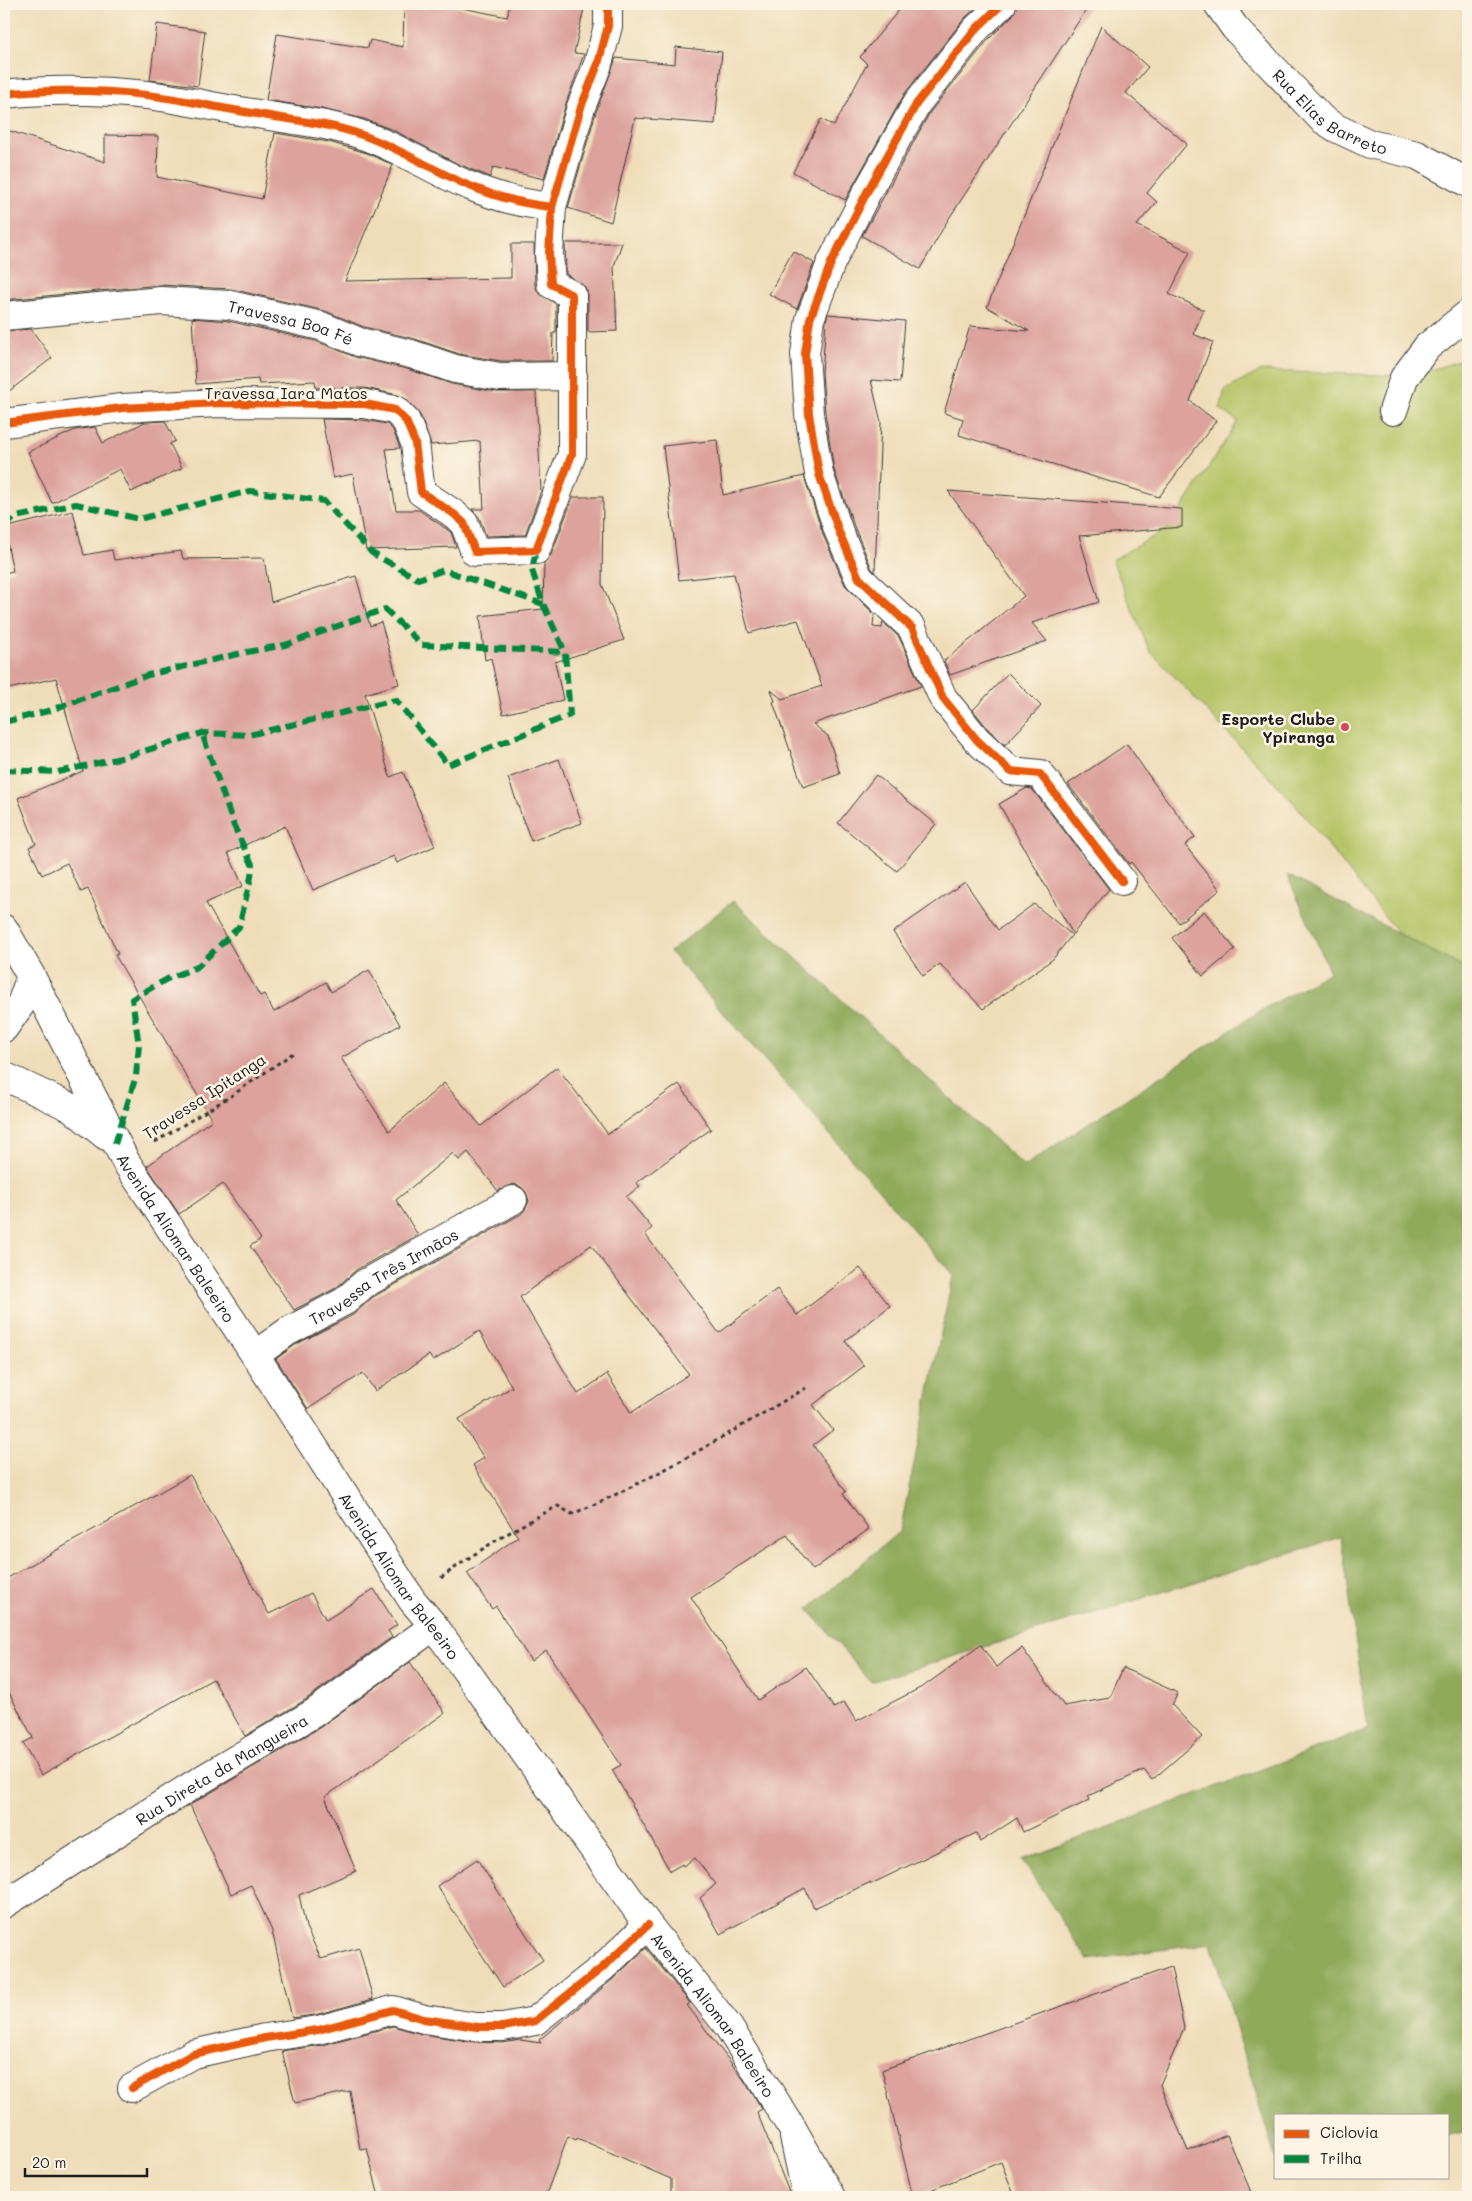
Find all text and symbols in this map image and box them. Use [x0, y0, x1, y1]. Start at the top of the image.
street label: Rua Elías Barreto [1269, 64, 1389, 158]
street label: Travessa Boa Fé [226, 294, 357, 349]
street label: Travessa Iara Matos [204, 382, 368, 403]
place label: Esporte Clube Ypiranga [1221, 708, 1335, 747]
marker: Esporte Clube Ypiranga [1339, 721, 1351, 733]
street label: Travessa Ipitanga [138, 1048, 270, 1144]
street label: Avenida Aliomar Baleeiro [113, 1150, 240, 1326]
street label: Travessa Três Irmãos [305, 1223, 461, 1329]
street label: Avenida Aliomar Baleeiro [335, 1488, 465, 1663]
street label: Rua Direta da Mangueira [131, 1709, 311, 1829]
street label: Avenida Aliomar Baleeiro [647, 1928, 780, 2101]
legend [1274, 2114, 1450, 2178]
text: Ciclovia [1320, 2122, 1379, 2142]
scale bar [25, 2146, 148, 2178]
text: Trilha [1320, 2148, 1362, 2168]
text: 20 m [32, 2152, 66, 2172]

